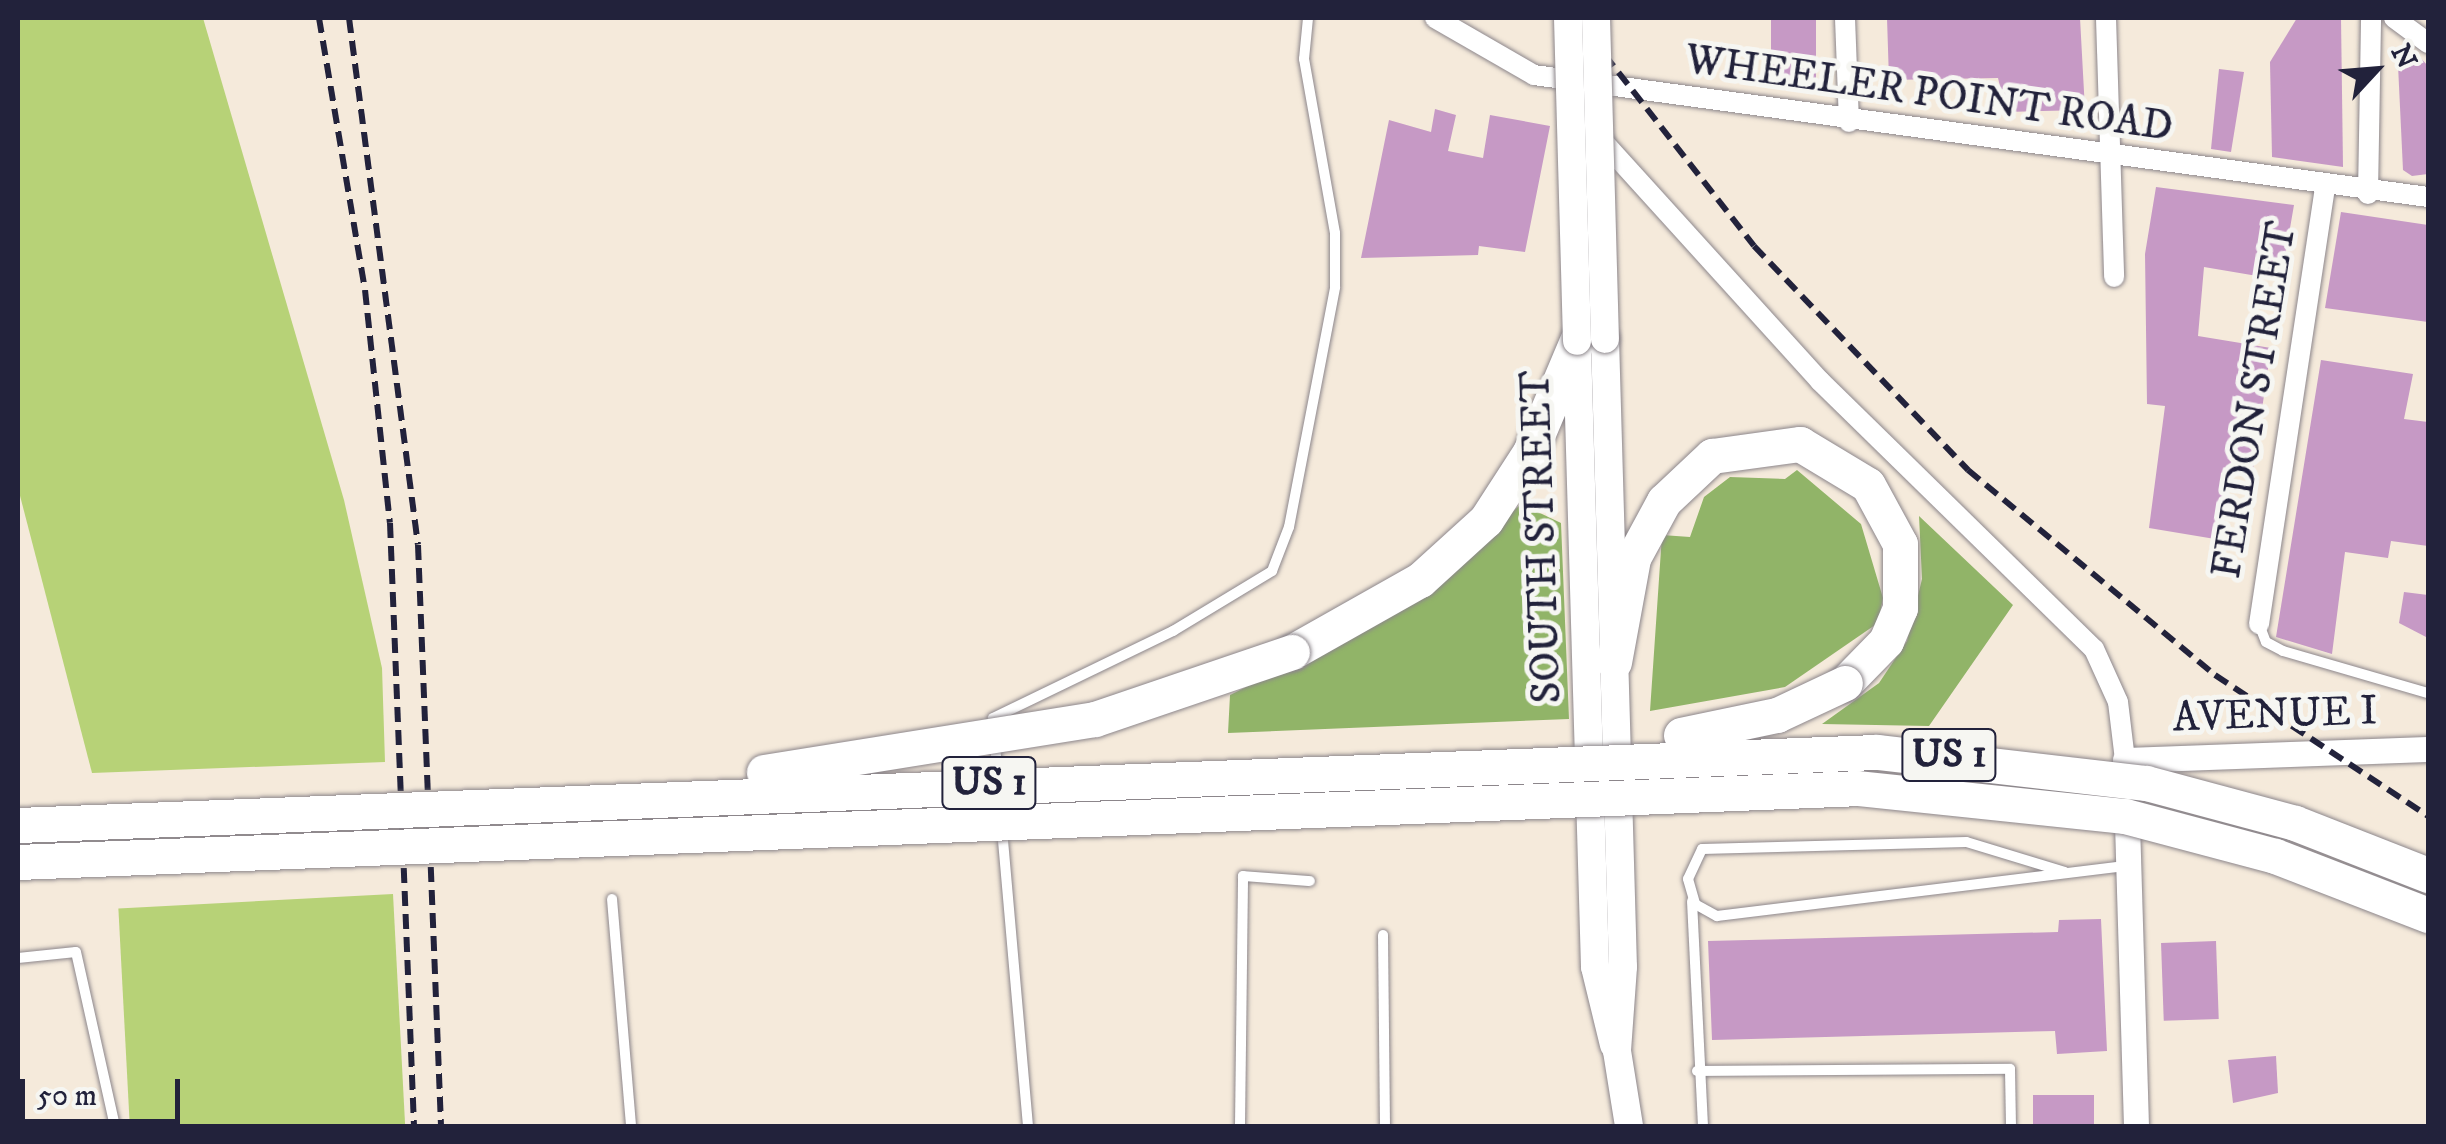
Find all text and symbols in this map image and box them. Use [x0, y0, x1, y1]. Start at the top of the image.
north arrow [2326, 20, 2426, 120]
street label: WHEELER POINT ROAD [1682, 35, 2176, 153]
text: N [2383, 39, 2424, 75]
street label: FERDON STREET [2202, 218, 2308, 582]
street label: SOUTH STREET [1511, 370, 1573, 704]
street label: AVENUE I [2172, 686, 2378, 744]
road number: US 1 [1899, 720, 1999, 790]
road number: US 1 [939, 748, 1039, 818]
scale bar [25, 1059, 185, 1121]
text: 50 m [37, 1078, 97, 1115]

